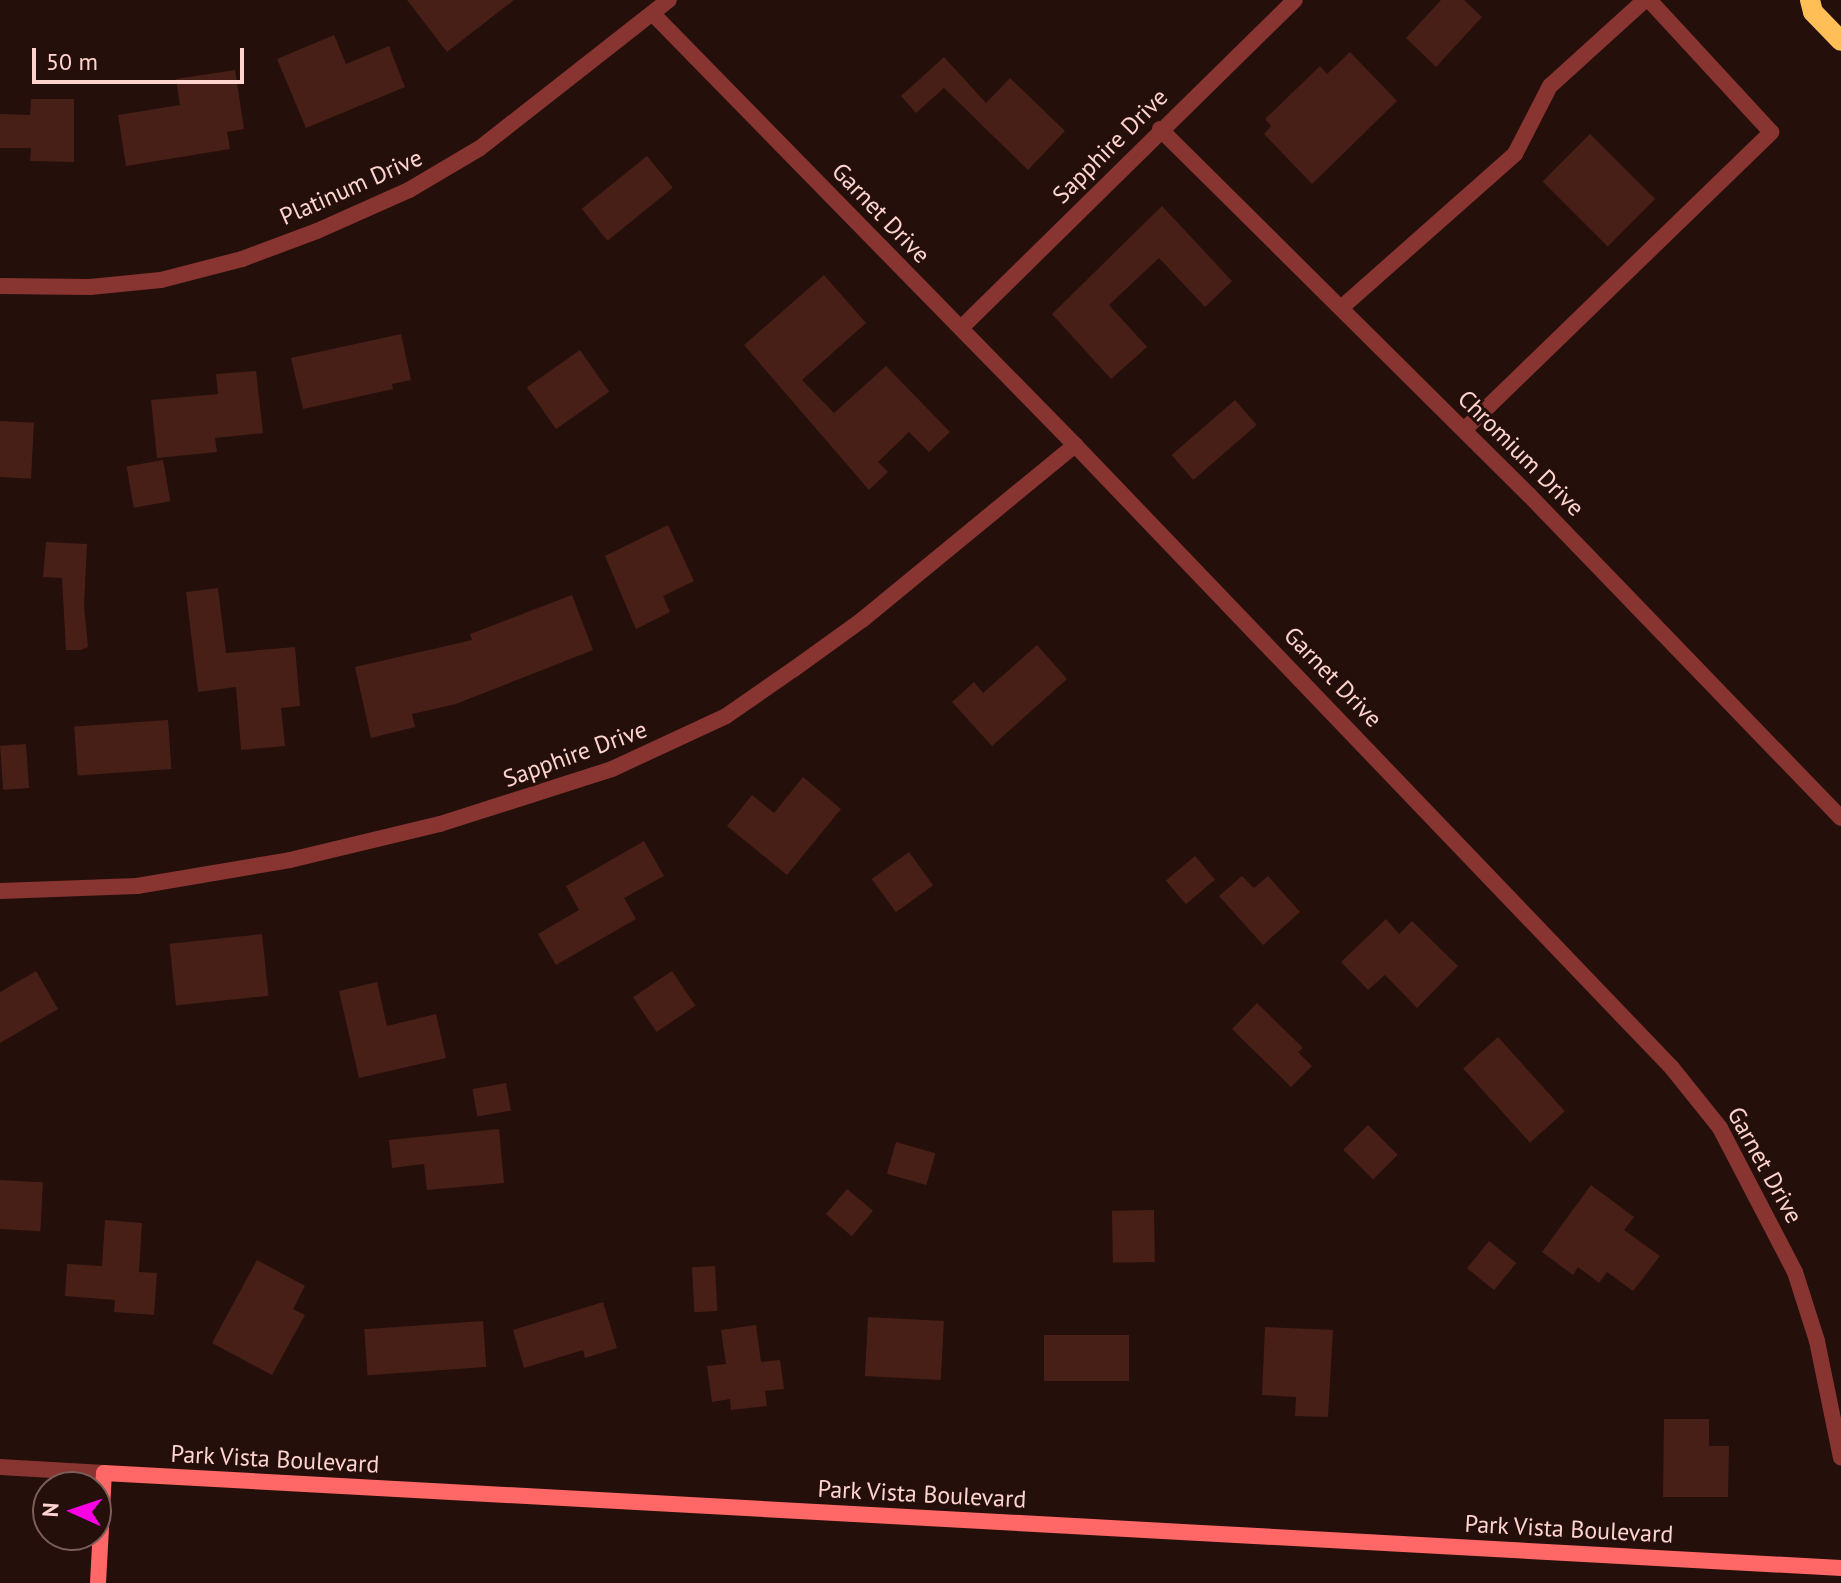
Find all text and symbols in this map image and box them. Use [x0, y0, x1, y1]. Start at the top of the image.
scale bar [36, 32, 248, 82]
text: 50 m [46, 46, 98, 77]
street label: Sapphire Drive [1047, 83, 1173, 209]
street label: Platinum Drive [275, 143, 427, 231]
street label: Garnet Drive [826, 157, 936, 269]
street label: Chromium Drive [1452, 384, 1590, 522]
street label: Garnet Drive [1278, 621, 1388, 733]
street label: Sapphire Drive [499, 715, 651, 793]
street label: Garnet Drive [1721, 1102, 1809, 1228]
street label: Park Vista Boulevard [169, 1439, 381, 1479]
north arrow [32, 1471, 112, 1551]
street label: Park Vista Boulevard [816, 1474, 1028, 1514]
text: N [36, 1502, 64, 1518]
street label: Park Vista Boulevard [1463, 1509, 1675, 1549]

